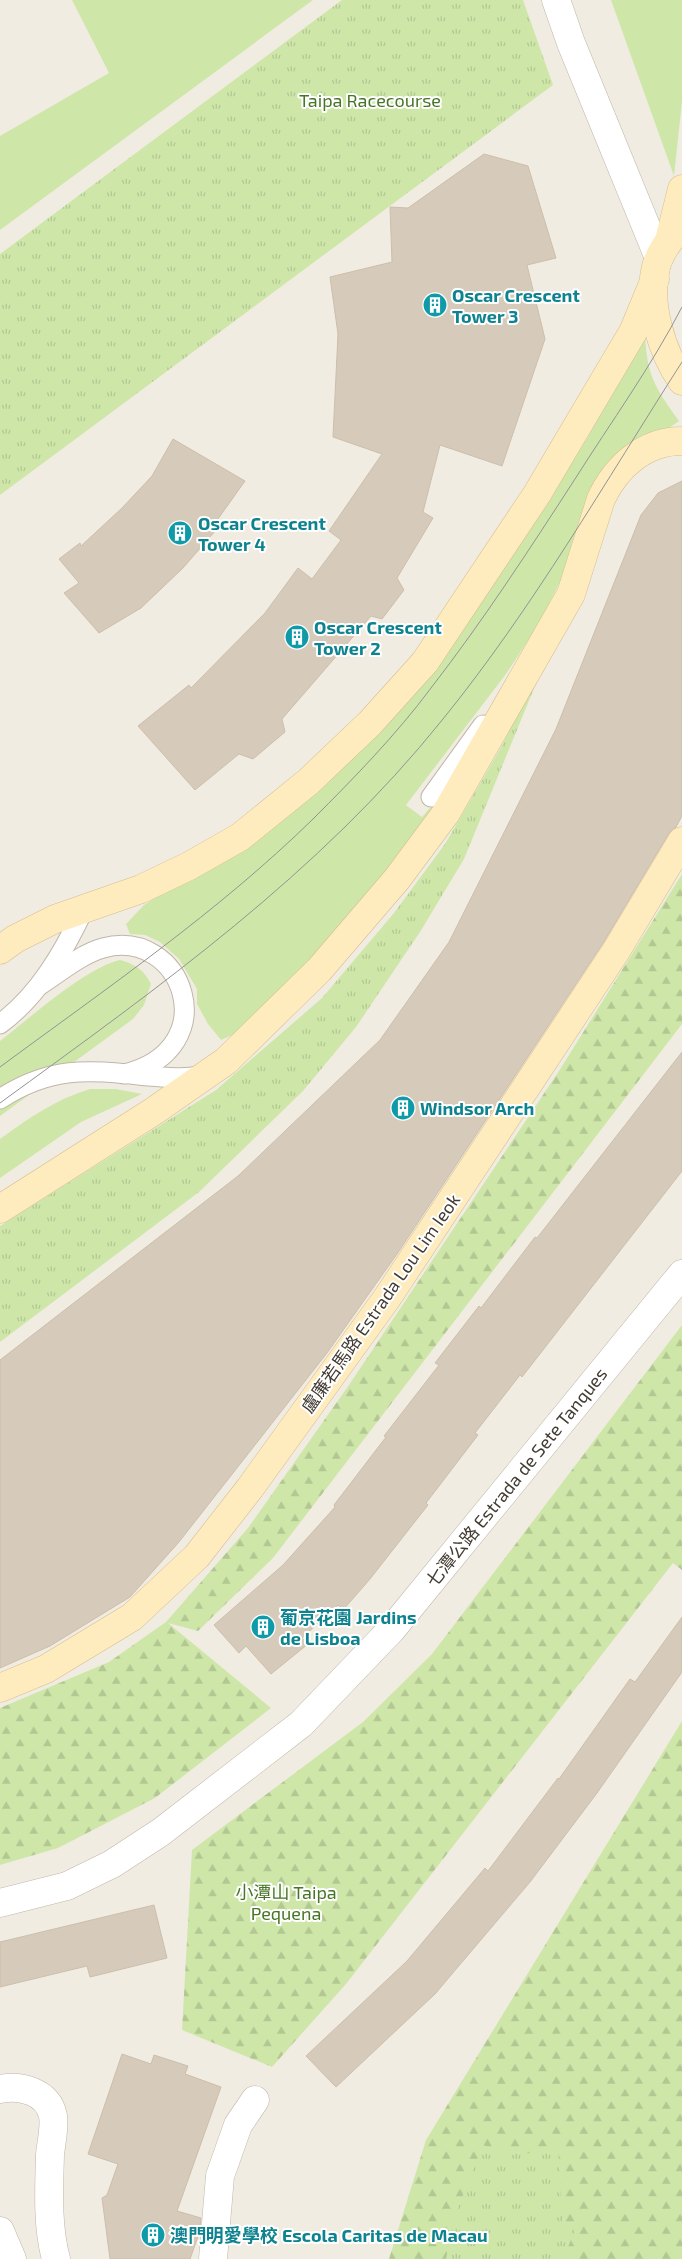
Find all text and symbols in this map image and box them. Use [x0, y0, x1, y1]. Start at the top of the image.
park label: Taipa Racecourse [299, 89, 441, 111]
place label: Oscar Crescent Tower 3 [452, 284, 580, 327]
building icon: Oscar Crescent Tower 3 [422, 292, 448, 318]
place label: Oscar Crescent Tower 4 [198, 512, 326, 555]
building icon: Oscar Crescent Tower 4 [167, 520, 193, 546]
place label: Oscar Crescent Tower 2 [314, 616, 442, 659]
building icon: Oscar Crescent Tower 2 [284, 624, 310, 650]
building icon: Windsor Arch [390, 1095, 416, 1121]
place label: Windsor Arch [420, 1097, 534, 1119]
street label: 盧廉若馬路 Estrada Lou Lim Ieok [296, 1189, 464, 1417]
street label: 七潭公路 Estrada de Sete Tanques [421, 1363, 611, 1591]
place label: 葡京花園 Jardins de Lisboa [280, 1606, 417, 1649]
building icon: 葡京花園 Jardins de Lisboa [250, 1614, 276, 1640]
park label: 小潭山 Taipa Pequena [235, 1881, 337, 1924]
building icon: 澳門明愛學校 Escola Caritas de Macau [140, 2222, 166, 2248]
place label: 澳門明愛學校 Escola Caritas de Macau [170, 2224, 488, 2246]

